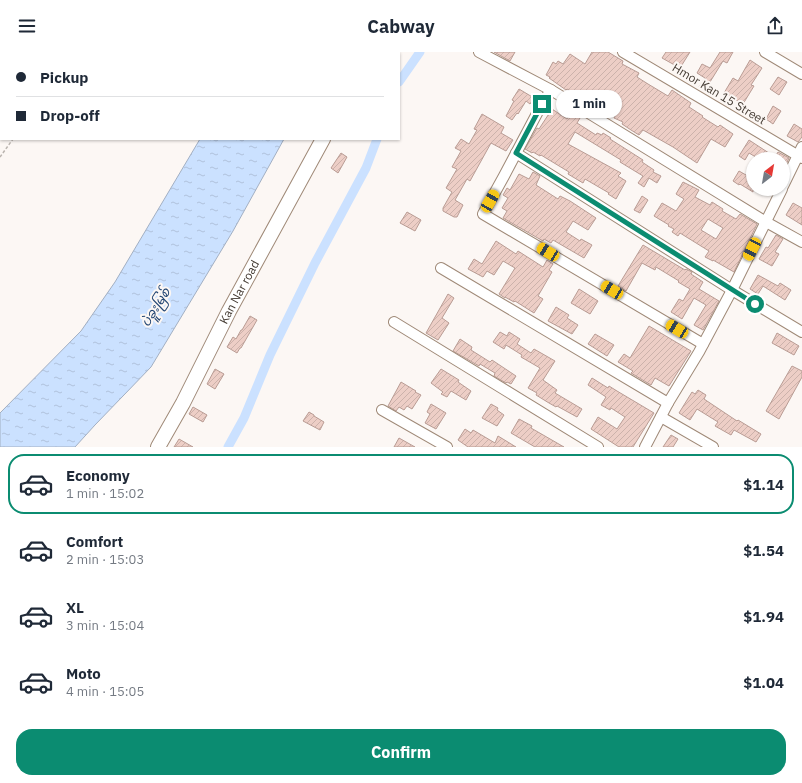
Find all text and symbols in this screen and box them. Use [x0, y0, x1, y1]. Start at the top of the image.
icon: menu [16, 15, 38, 37]
text: Cabway [367, 15, 435, 38]
icon: share [764, 15, 786, 37]
street label: Hmor Kan 15 Street [670, 60, 769, 127]
text: Pickup [40, 68, 88, 87]
callout: 1 min [556, 90, 622, 118]
route end [533, 95, 551, 113]
text: 1 min [572, 95, 606, 112]
text: Drop-off [40, 106, 100, 125]
north arrow [746, 152, 790, 196]
map controls [746, 152, 790, 196]
car [479, 188, 501, 214]
car [741, 236, 763, 262]
car [535, 241, 561, 263]
street label: Kan Nar road [216, 257, 262, 326]
car [599, 279, 625, 301]
water label: ပဲခူးမြစ် [136, 283, 177, 331]
route start [746, 295, 764, 313]
car [664, 318, 690, 340]
icon: car [18, 466, 54, 502]
text: Economy [66, 466, 130, 485]
text: $1.14 [743, 475, 784, 494]
text: 1 min · 15:02 [66, 485, 144, 502]
icon: car [18, 532, 54, 568]
text: Comfort [66, 532, 123, 551]
text: $1.54 [743, 541, 784, 560]
text: 2 min · 15:03 [66, 551, 144, 568]
icon: car [18, 598, 54, 634]
text: XL [66, 598, 84, 617]
text: $1.94 [743, 607, 784, 626]
text: 3 min · 15:04 [66, 617, 144, 634]
icon: car [18, 664, 54, 700]
text: Moto [66, 664, 101, 683]
text: $1.04 [743, 673, 784, 692]
text: 4 min · 15:05 [66, 683, 144, 700]
button: Confirm [16, 729, 786, 775]

